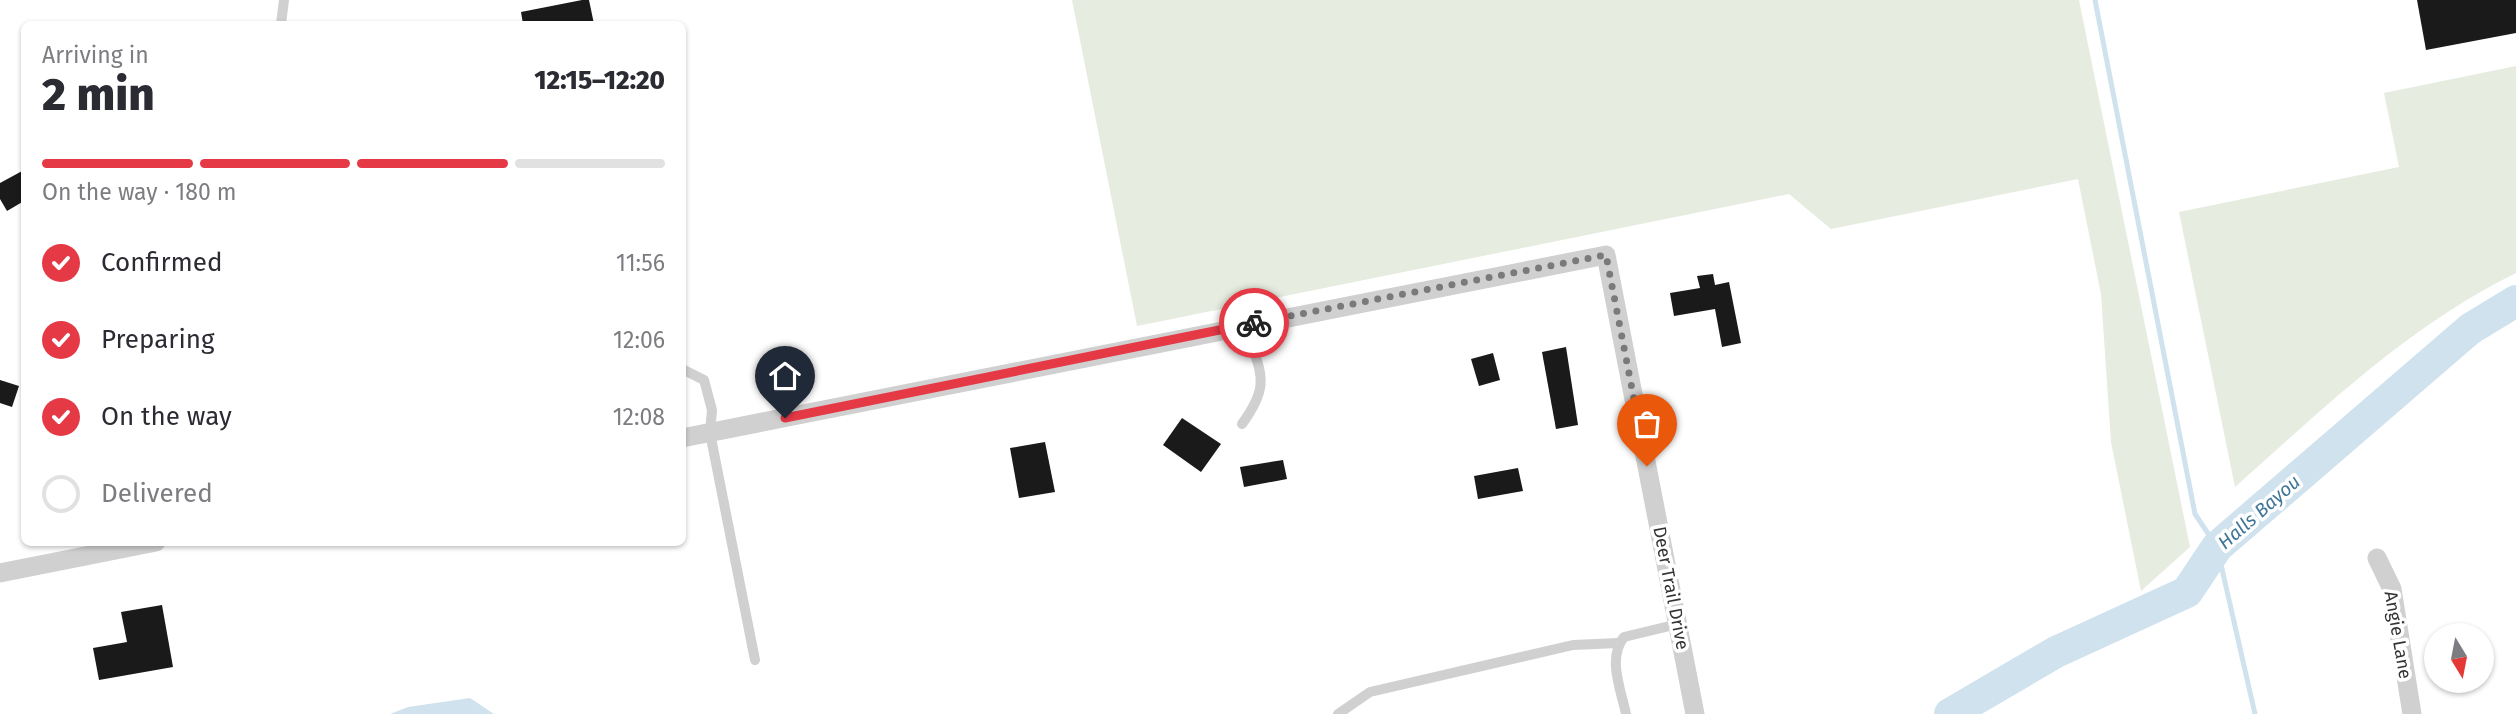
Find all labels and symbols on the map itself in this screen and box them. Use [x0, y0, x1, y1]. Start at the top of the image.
courier [1219, 288, 1289, 358]
pin [755, 346, 815, 418]
pin [1617, 394, 1677, 466]
water label: Halls Bayou [2213, 470, 2305, 554]
street label: Deer Trail Drive [1648, 524, 1694, 652]
street label: Angie Lane [2379, 589, 2417, 681]
north arrow [2424, 623, 2494, 693]

